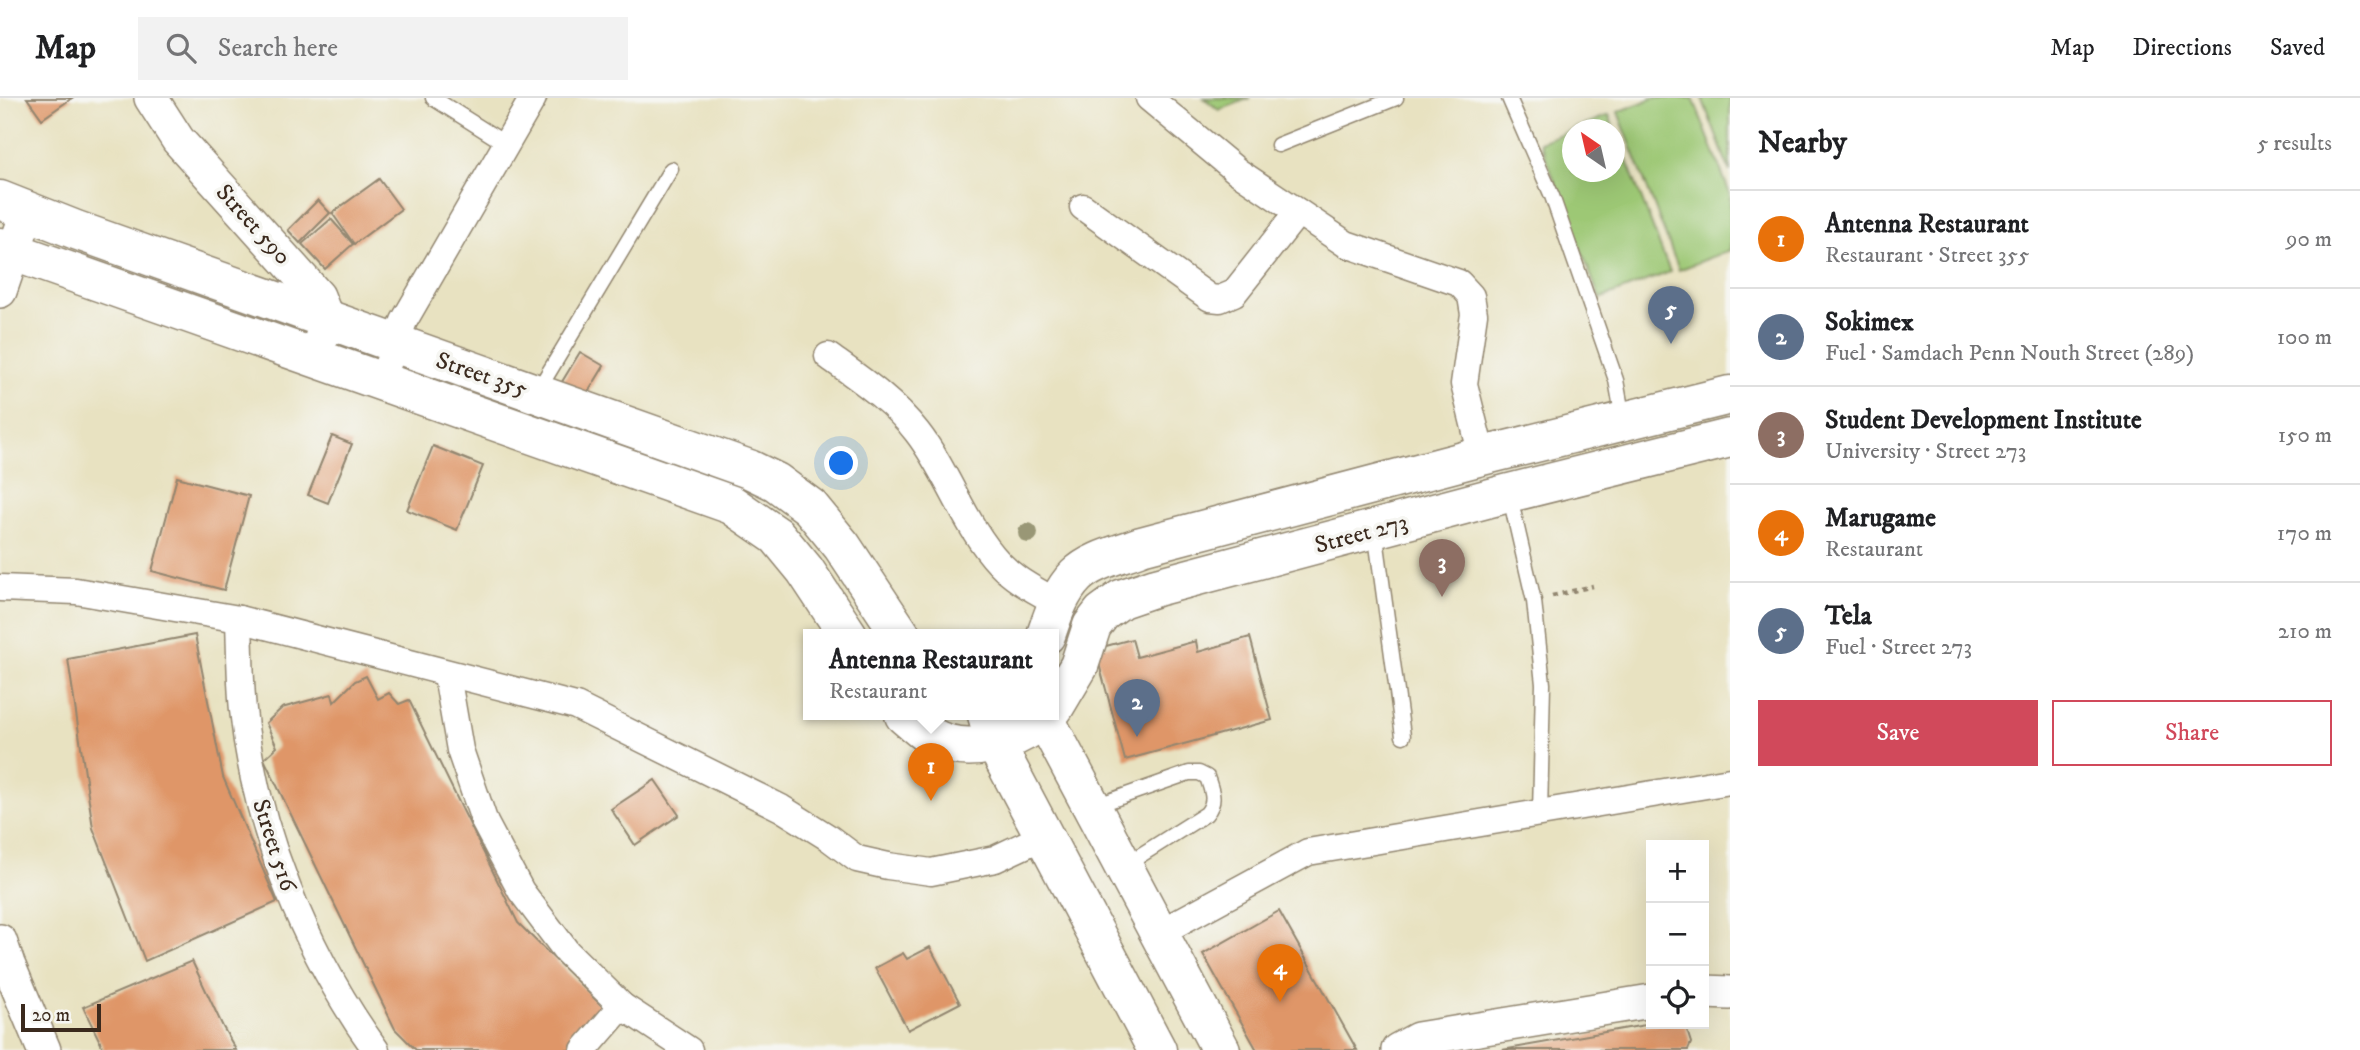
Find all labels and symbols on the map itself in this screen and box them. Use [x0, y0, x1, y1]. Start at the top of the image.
north arrow [1562, 119, 1625, 182]
street label: Street 590 [209, 178, 297, 271]
pin: 5 [1648, 286, 1694, 344]
street label: Street 355 [432, 345, 531, 405]
your location [824, 446, 858, 480]
street label: Street 273 [1312, 507, 1411, 561]
pin: 3 [1419, 539, 1465, 597]
pin: 2 [1114, 679, 1160, 737]
pin: 1 [908, 743, 954, 801]
street label: Street 516 [245, 795, 303, 897]
pin: 4 [1257, 944, 1303, 1002]
scale bar [21, 1001, 102, 1033]

